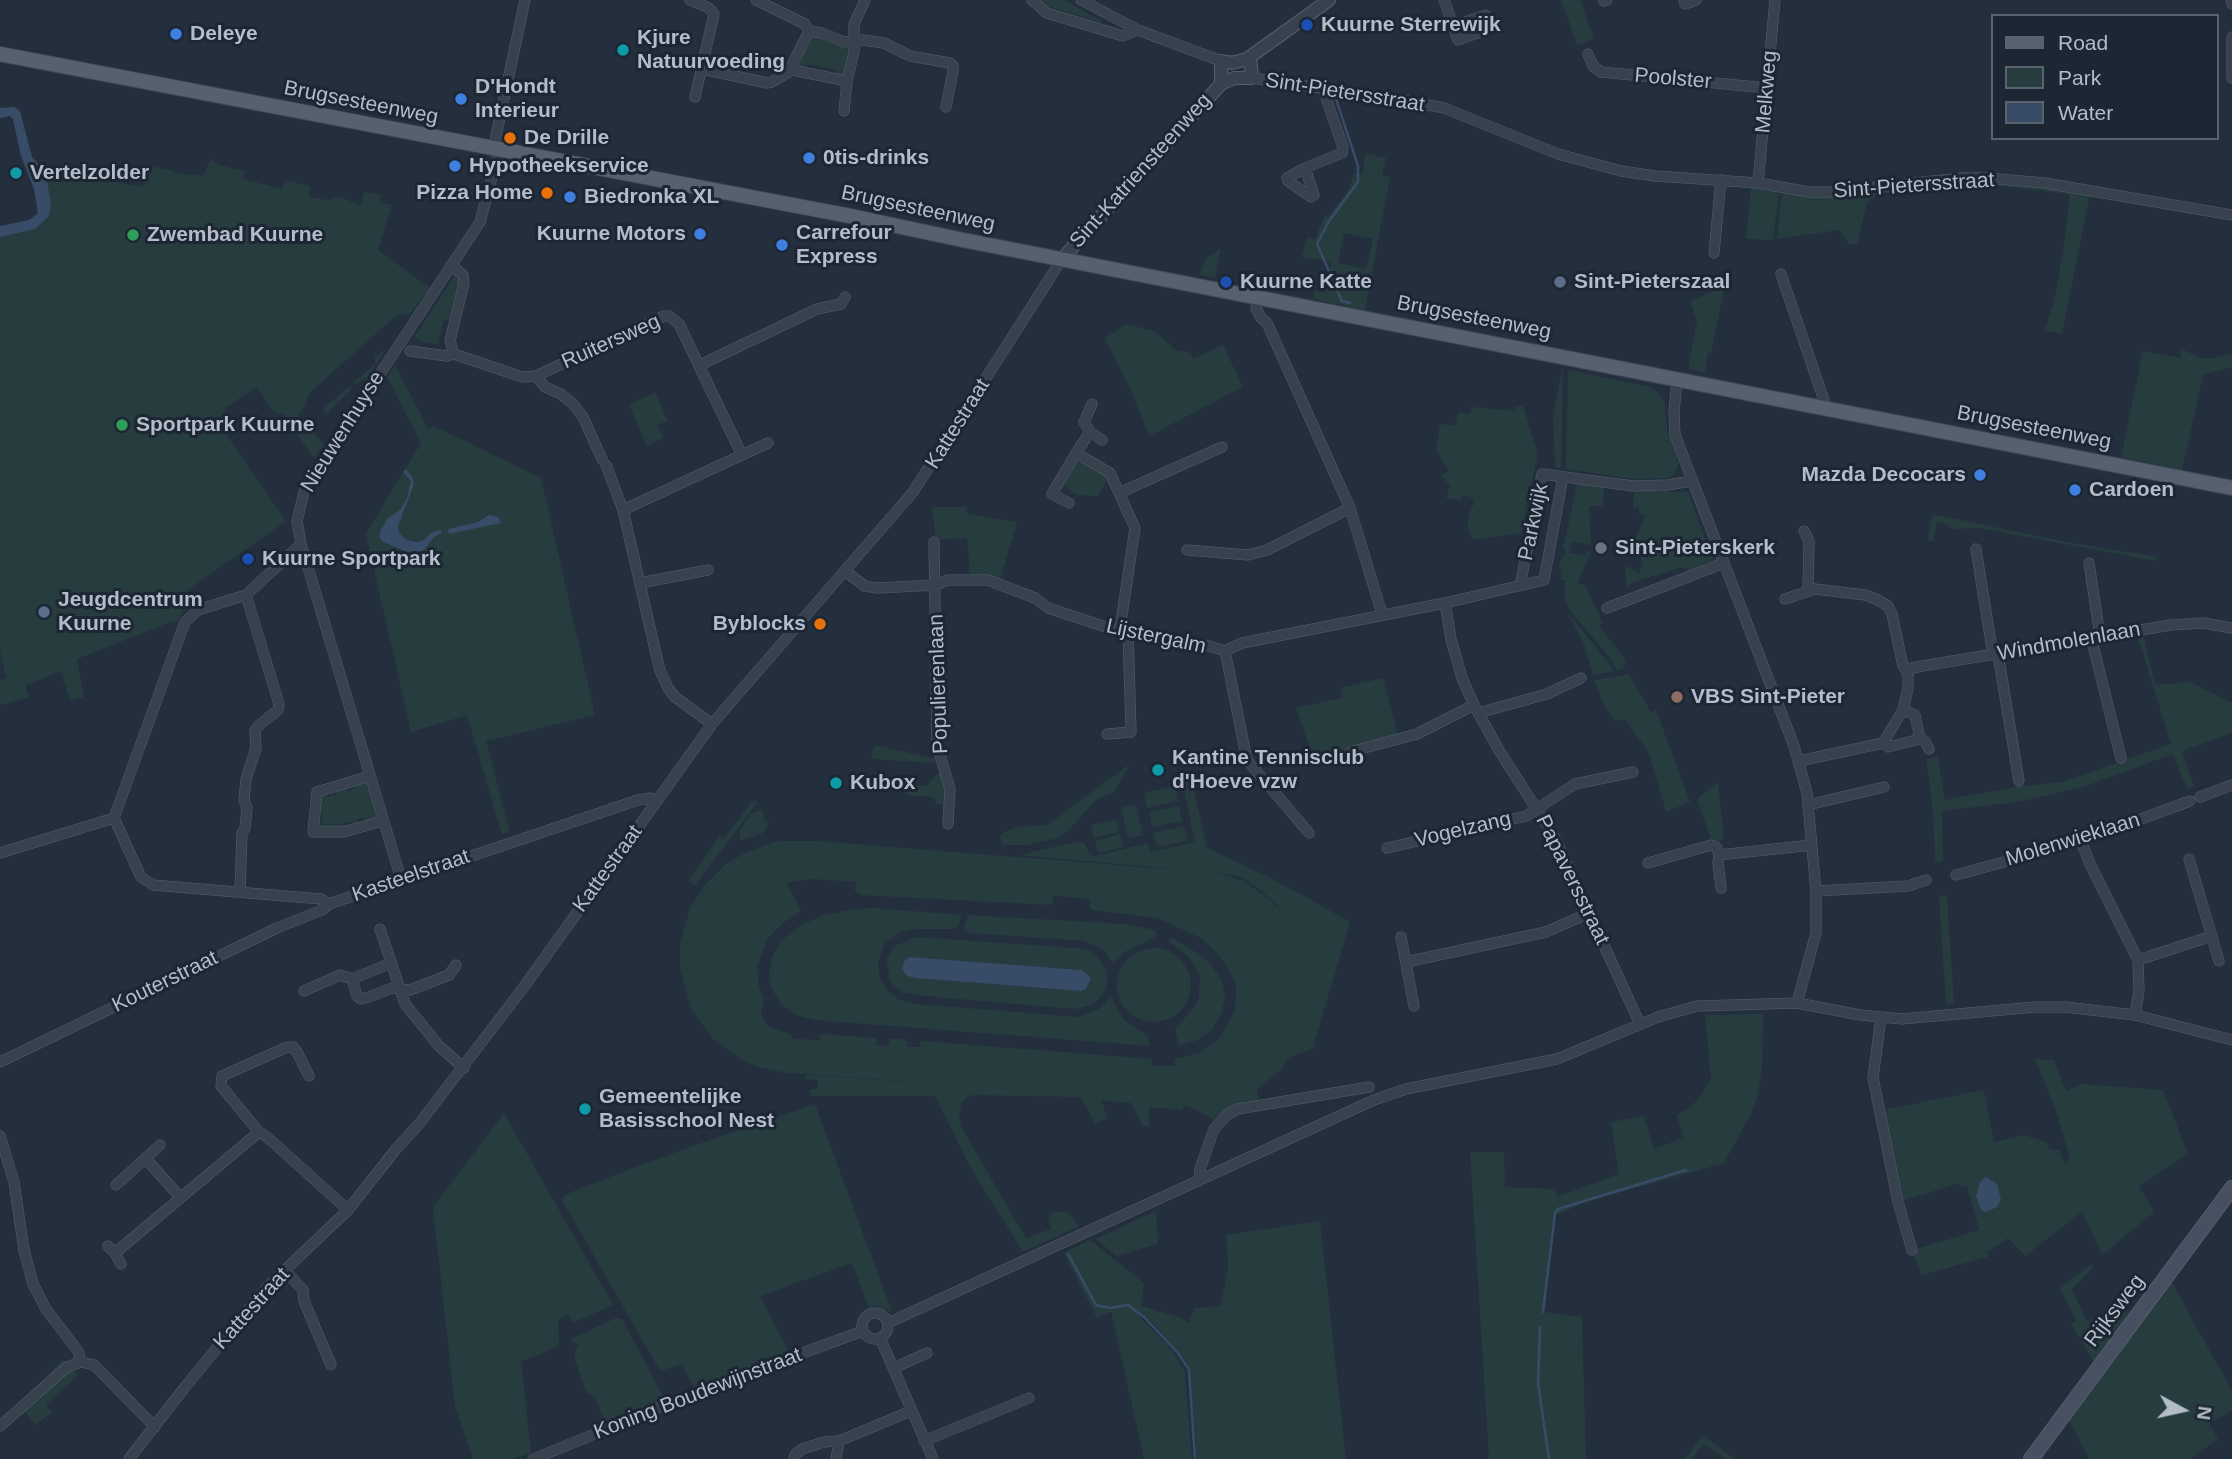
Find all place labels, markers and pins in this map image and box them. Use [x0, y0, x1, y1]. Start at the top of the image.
place label: Kuurne Sterrewijk [1321, 12, 1501, 38]
marker: Kuurne Sterrewijk [1299, 17, 1315, 33]
place label: Deleye [190, 21, 258, 47]
place label: Kjure Natuurvoeding [637, 25, 785, 75]
marker: Deleye [168, 26, 184, 42]
marker: Kjure Natuurvoeding [615, 42, 631, 58]
place label: D'Hondt Interieur [475, 74, 559, 124]
marker: D'Hondt Interieur [453, 91, 469, 107]
place label: De Drille [524, 125, 609, 151]
marker: De Drille [502, 130, 518, 146]
place label: 0tis-drinks [823, 145, 929, 171]
marker: 0tis-drinks [801, 150, 817, 166]
place label: Hypotheekservice [469, 153, 649, 179]
marker: Hypotheekservice [447, 158, 463, 174]
place label: Vertelzolder [30, 160, 149, 186]
marker: Vertelzolder [8, 165, 24, 181]
place label: Pizza Home [416, 180, 533, 206]
place label: Biedronka XL [584, 184, 719, 210]
marker: Pizza Home [539, 185, 555, 201]
marker: Biedronka XL [562, 189, 578, 205]
place label: Carrefour Express [796, 220, 892, 270]
place label: Kuurne Motors [537, 221, 686, 247]
place label: Zwembad Kuurne [147, 222, 323, 248]
marker: Kuurne Motors [692, 226, 708, 242]
marker: Zwembad Kuurne [125, 227, 141, 243]
marker: Carrefour Express [774, 237, 790, 253]
place label: Kuurne Katte [1240, 269, 1372, 295]
place label: Sint-Pieterszaal [1574, 269, 1730, 295]
marker: Kuurne Katte [1218, 274, 1234, 290]
marker: Sint-Pieterszaal [1552, 274, 1568, 290]
place label: Sportpark Kuurne [136, 412, 315, 438]
marker: Sportpark Kuurne [114, 417, 130, 433]
place label: Mazda Decocars [1801, 462, 1966, 488]
marker: Mazda Decocars [1972, 467, 1988, 483]
place label: Cardoen [2089, 477, 2174, 503]
marker: Cardoen [2067, 482, 2083, 498]
place label: Sint-Pieterskerk [1615, 535, 1775, 561]
marker: Sint-Pieterskerk [1593, 540, 1609, 556]
place label: Kuurne Sportpark [262, 546, 441, 572]
marker: Kuurne Sportpark [240, 551, 256, 567]
place label: Jeugdcentrum Kuurne [58, 587, 203, 637]
marker: Jeugdcentrum Kuurne [36, 604, 52, 620]
place label: Byblocks [713, 611, 806, 637]
marker: Byblocks [812, 616, 828, 632]
place label: VBS Sint-Pieter [1691, 684, 1845, 710]
marker: VBS Sint-Pieter [1669, 689, 1685, 705]
place label: Kantine Tennisclub d'Hoeve vzw [1172, 745, 1364, 795]
marker: Kantine Tennisclub d'Hoeve vzw [1150, 762, 1166, 778]
place label: Kubox [850, 770, 915, 796]
marker: Kubox [828, 775, 844, 791]
place label: Gemeentelijke Basisschool Nest [599, 1084, 774, 1134]
marker: Gemeentelijke Basisschool Nest [577, 1101, 593, 1117]

